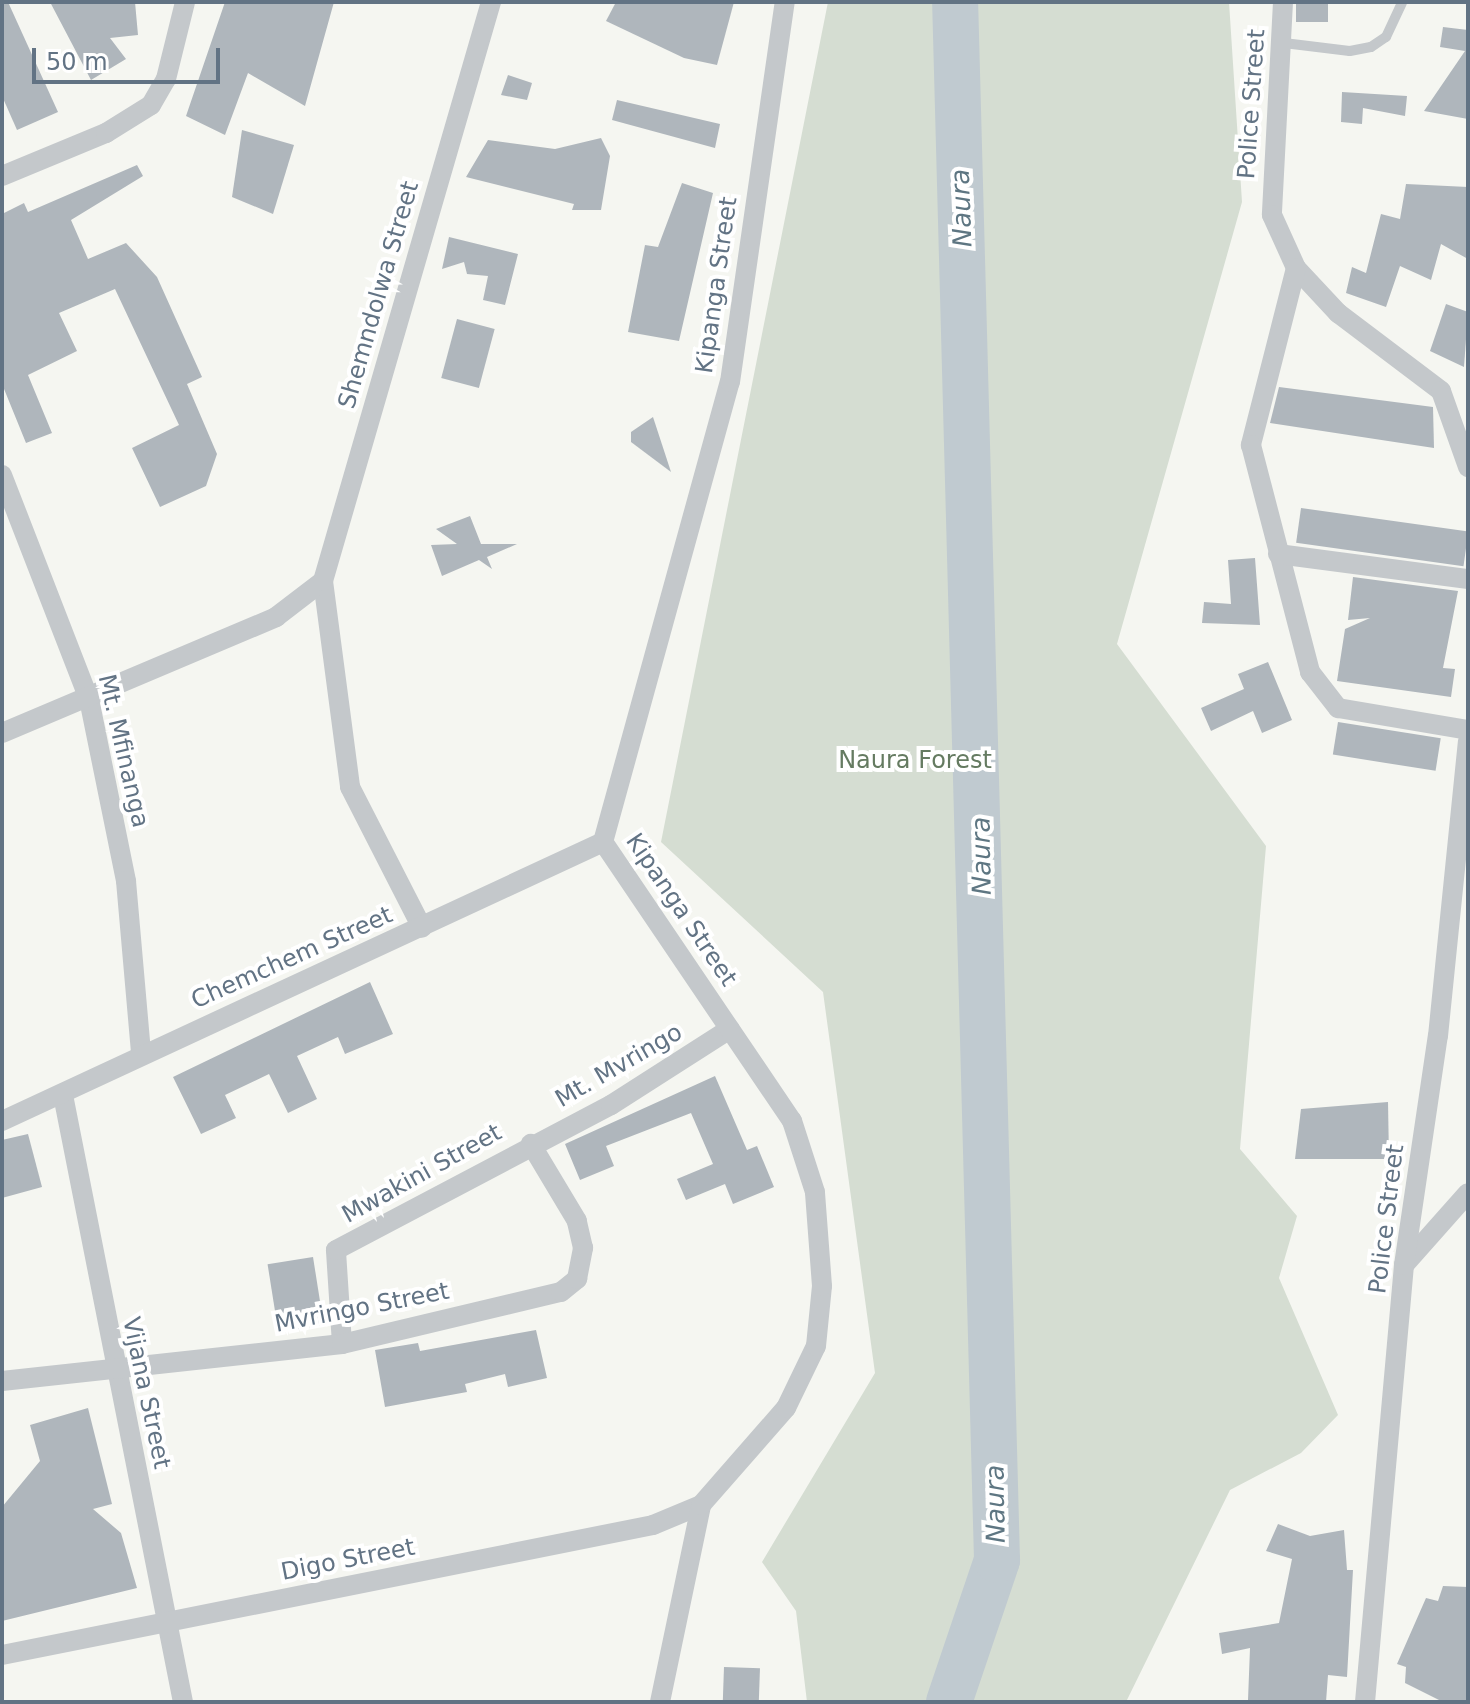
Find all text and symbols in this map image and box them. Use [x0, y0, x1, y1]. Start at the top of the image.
street label: Police Street [1232, 28, 1272, 180]
scale bar [36, 32, 224, 82]
text: 50 m [46, 48, 108, 76]
water label: Naura [945, 168, 979, 248]
street label: Shemndolwa Street [333, 178, 425, 412]
street label: Kipanga Street [690, 195, 744, 375]
street label: Mt. Mfinanga [91, 672, 155, 830]
park label: Naura Forest [838, 747, 992, 775]
water label: Naura [966, 816, 998, 896]
street label: Kipanga Street [619, 828, 743, 992]
street label: Chemchem Street [187, 901, 397, 1015]
street label: Mt. Mvringo [550, 1018, 688, 1114]
street label: Mwakini Street [337, 1118, 507, 1230]
street label: Police Street [1364, 1143, 1410, 1295]
street label: Mvringo Street [272, 1277, 452, 1339]
street label: Vijana Street [116, 1314, 176, 1472]
water label: Naura [980, 1464, 1012, 1544]
street label: Digo Street [279, 1533, 417, 1587]

